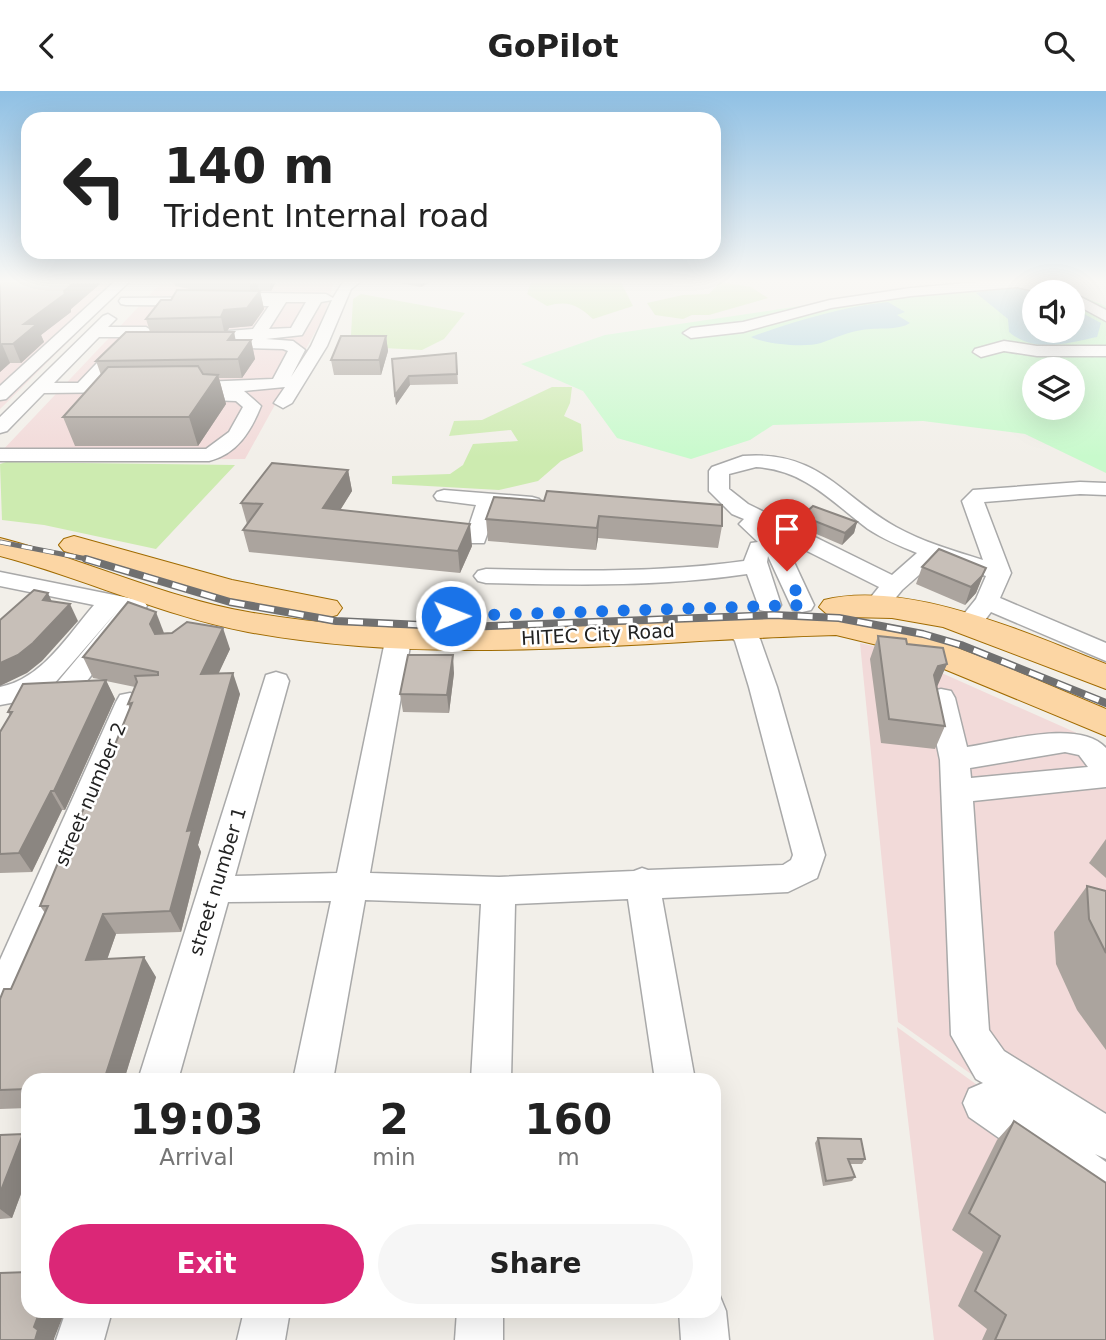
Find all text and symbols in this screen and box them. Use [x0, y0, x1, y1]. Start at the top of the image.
icon: back [28, 27, 66, 65]
text: GoPilot [488, 27, 618, 65]
icon: search [1040, 27, 1078, 65]
text: 140 m [164, 138, 334, 195]
icon: left [49, 140, 140, 231]
text: Trident Internal road [164, 197, 489, 235]
map controls [1022, 280, 1085, 420]
button: sound [1022, 280, 1085, 343]
button: layers [1022, 357, 1085, 420]
pin [757, 499, 817, 571]
icon: arrive [768, 510, 806, 548]
position arrow [414, 579, 488, 653]
street label: HITEC City Road [521, 619, 675, 649]
street label: street number 2 [50, 719, 130, 869]
street label: street number 1 [184, 804, 250, 958]
text: 19:03 [130, 1095, 264, 1144]
text: 2 [379, 1095, 409, 1144]
text: 160 [525, 1095, 612, 1144]
text: Arrival [159, 1144, 234, 1170]
text: min [372, 1144, 416, 1170]
text: m [557, 1144, 580, 1170]
button: Exit [49, 1224, 364, 1304]
button: Share [378, 1224, 693, 1304]

